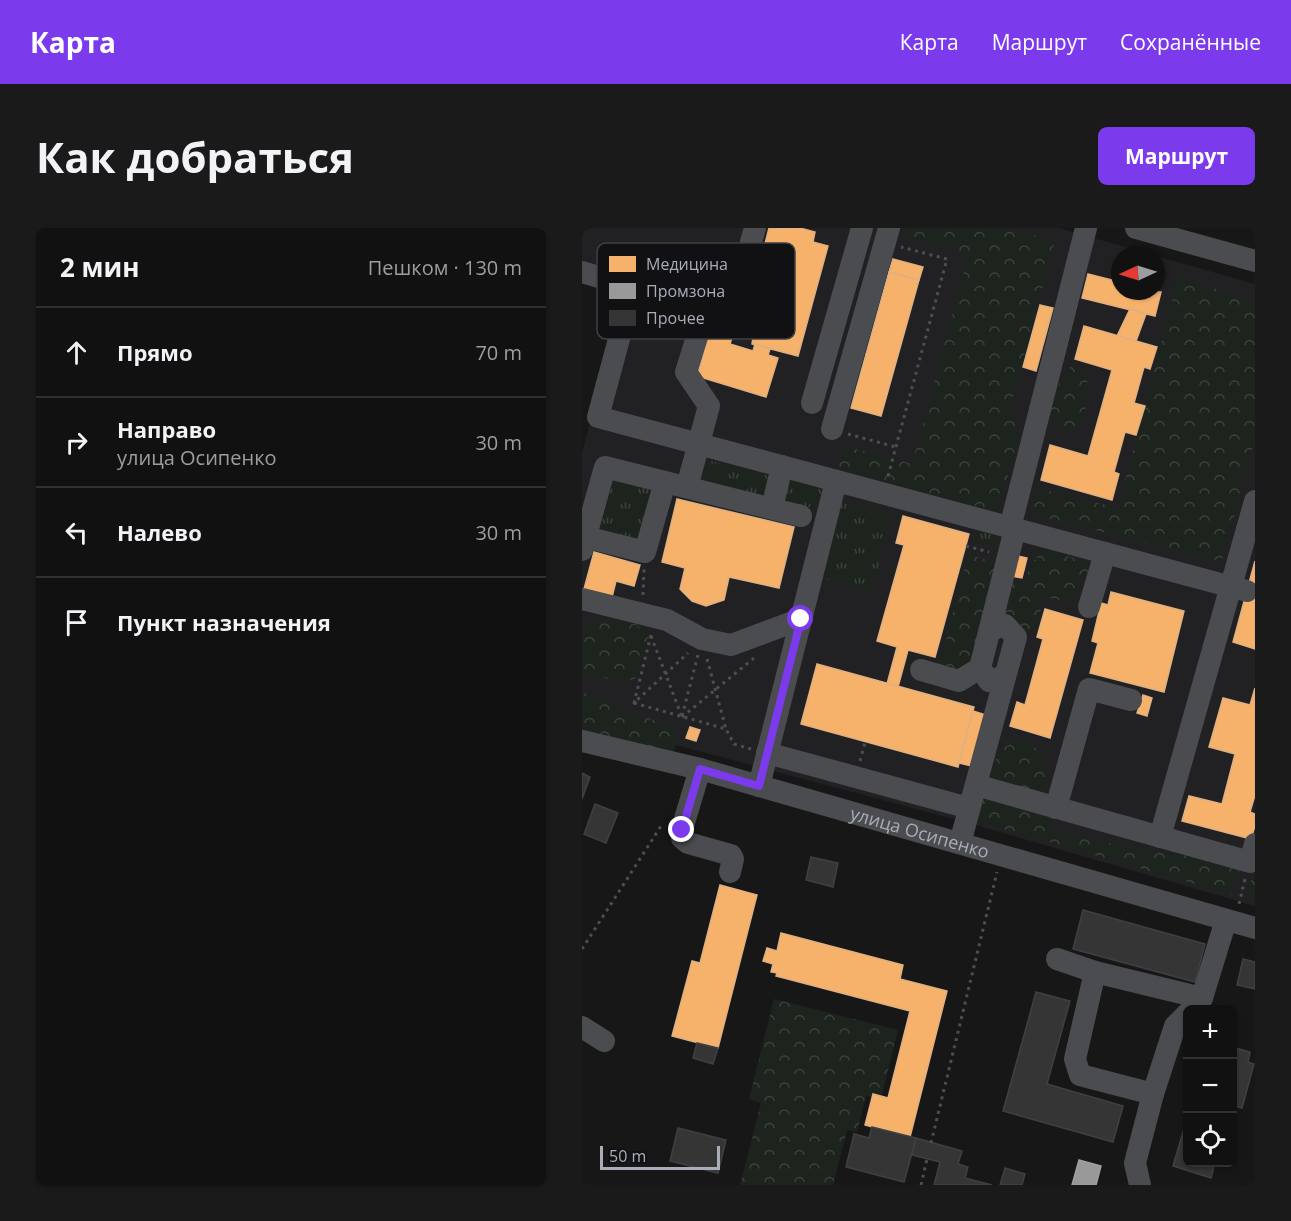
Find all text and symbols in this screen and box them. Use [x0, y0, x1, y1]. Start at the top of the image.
text: Карта [30, 23, 116, 61]
text: Карта [900, 28, 959, 56]
text: Маршрут [992, 28, 1087, 56]
text: Сохранённые [1120, 28, 1261, 56]
button: Маршрут [1098, 127, 1255, 185]
text: Как добраться [36, 128, 354, 185]
legend [597, 243, 795, 339]
north arrow [1111, 246, 1165, 300]
text: 2 мин [60, 249, 140, 285]
text: Медицина [646, 253, 728, 275]
text: Пешком · 130 m [368, 254, 522, 281]
text: Промзона [646, 280, 725, 302]
text: Прочее [646, 307, 705, 329]
icon: ahead [60, 336, 93, 369]
text: Прямо [117, 337, 193, 367]
text: 70 m [475, 339, 522, 366]
text: Направо [117, 414, 216, 444]
icon: right [60, 426, 93, 459]
text: 30 m [475, 429, 522, 456]
text: улица Осипенко [117, 444, 277, 471]
icon: left [60, 516, 93, 549]
text: Налево [117, 517, 202, 547]
text: 30 m [475, 519, 522, 546]
route start [787, 605, 813, 631]
icon: arrive [60, 606, 93, 639]
text: Пункт назначения [117, 607, 331, 637]
street label: улица Осипенко [848, 801, 992, 863]
route end [668, 816, 694, 842]
map controls [1183, 1005, 1237, 1167]
button: + [1183, 1005, 1237, 1059]
button: − [1183, 1059, 1237, 1113]
button: locate [1183, 1113, 1237, 1167]
scale bar [600, 1143, 720, 1170]
text: 50 m [609, 1145, 646, 1167]

